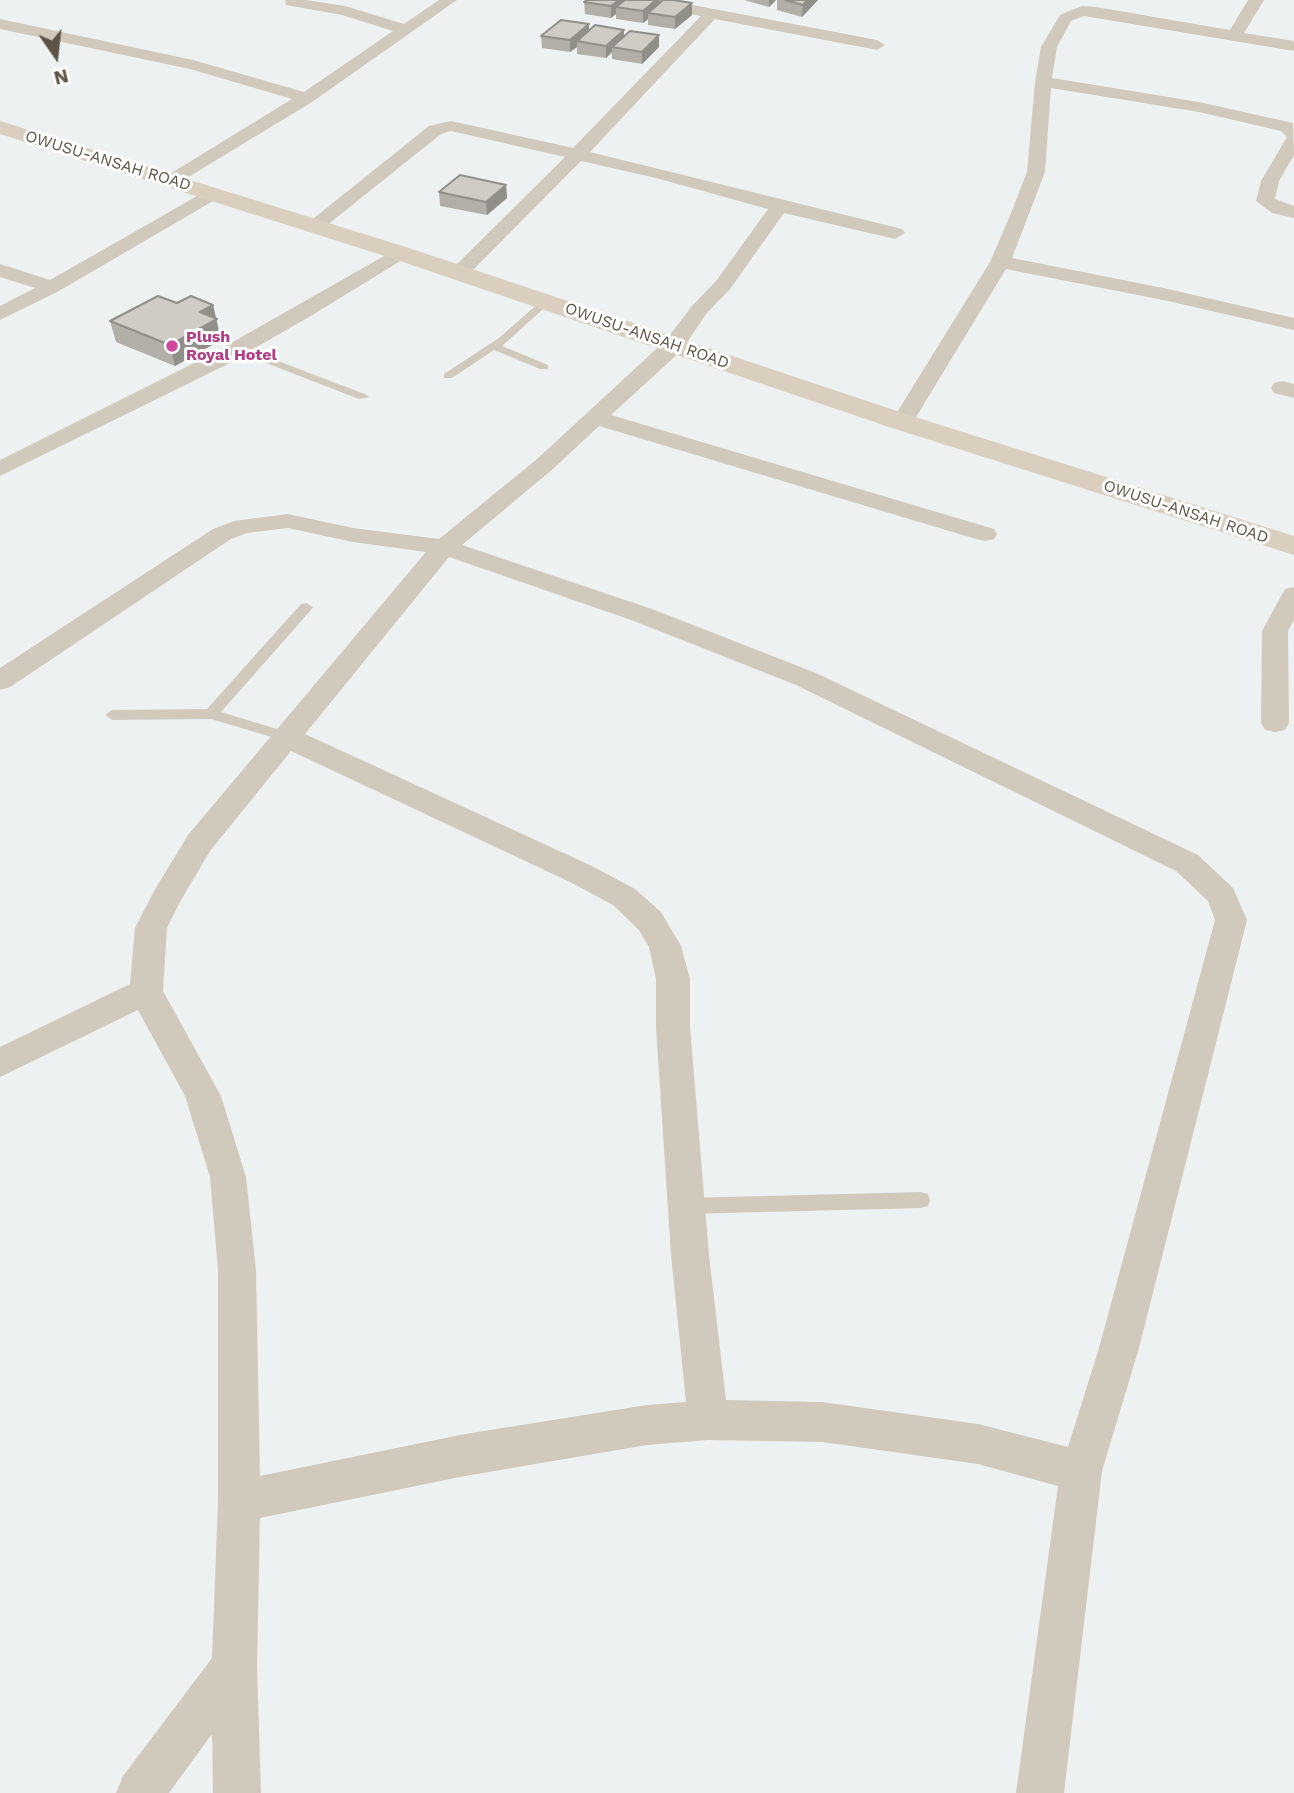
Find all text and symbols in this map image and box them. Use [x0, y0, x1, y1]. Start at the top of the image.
north arrow [21, 21, 91, 91]
text: N [52, 64, 71, 90]
street label: OWUSU-ANSAH ROAD [23, 127, 193, 195]
street label: OWUSU-ANSAH ROAD [562, 299, 732, 373]
place label: Plush Royal Hotel [186, 327, 277, 365]
marker: Plush Royal Hotel [164, 338, 180, 354]
street label: OWUSU-ANSAH ROAD [1101, 476, 1271, 548]

